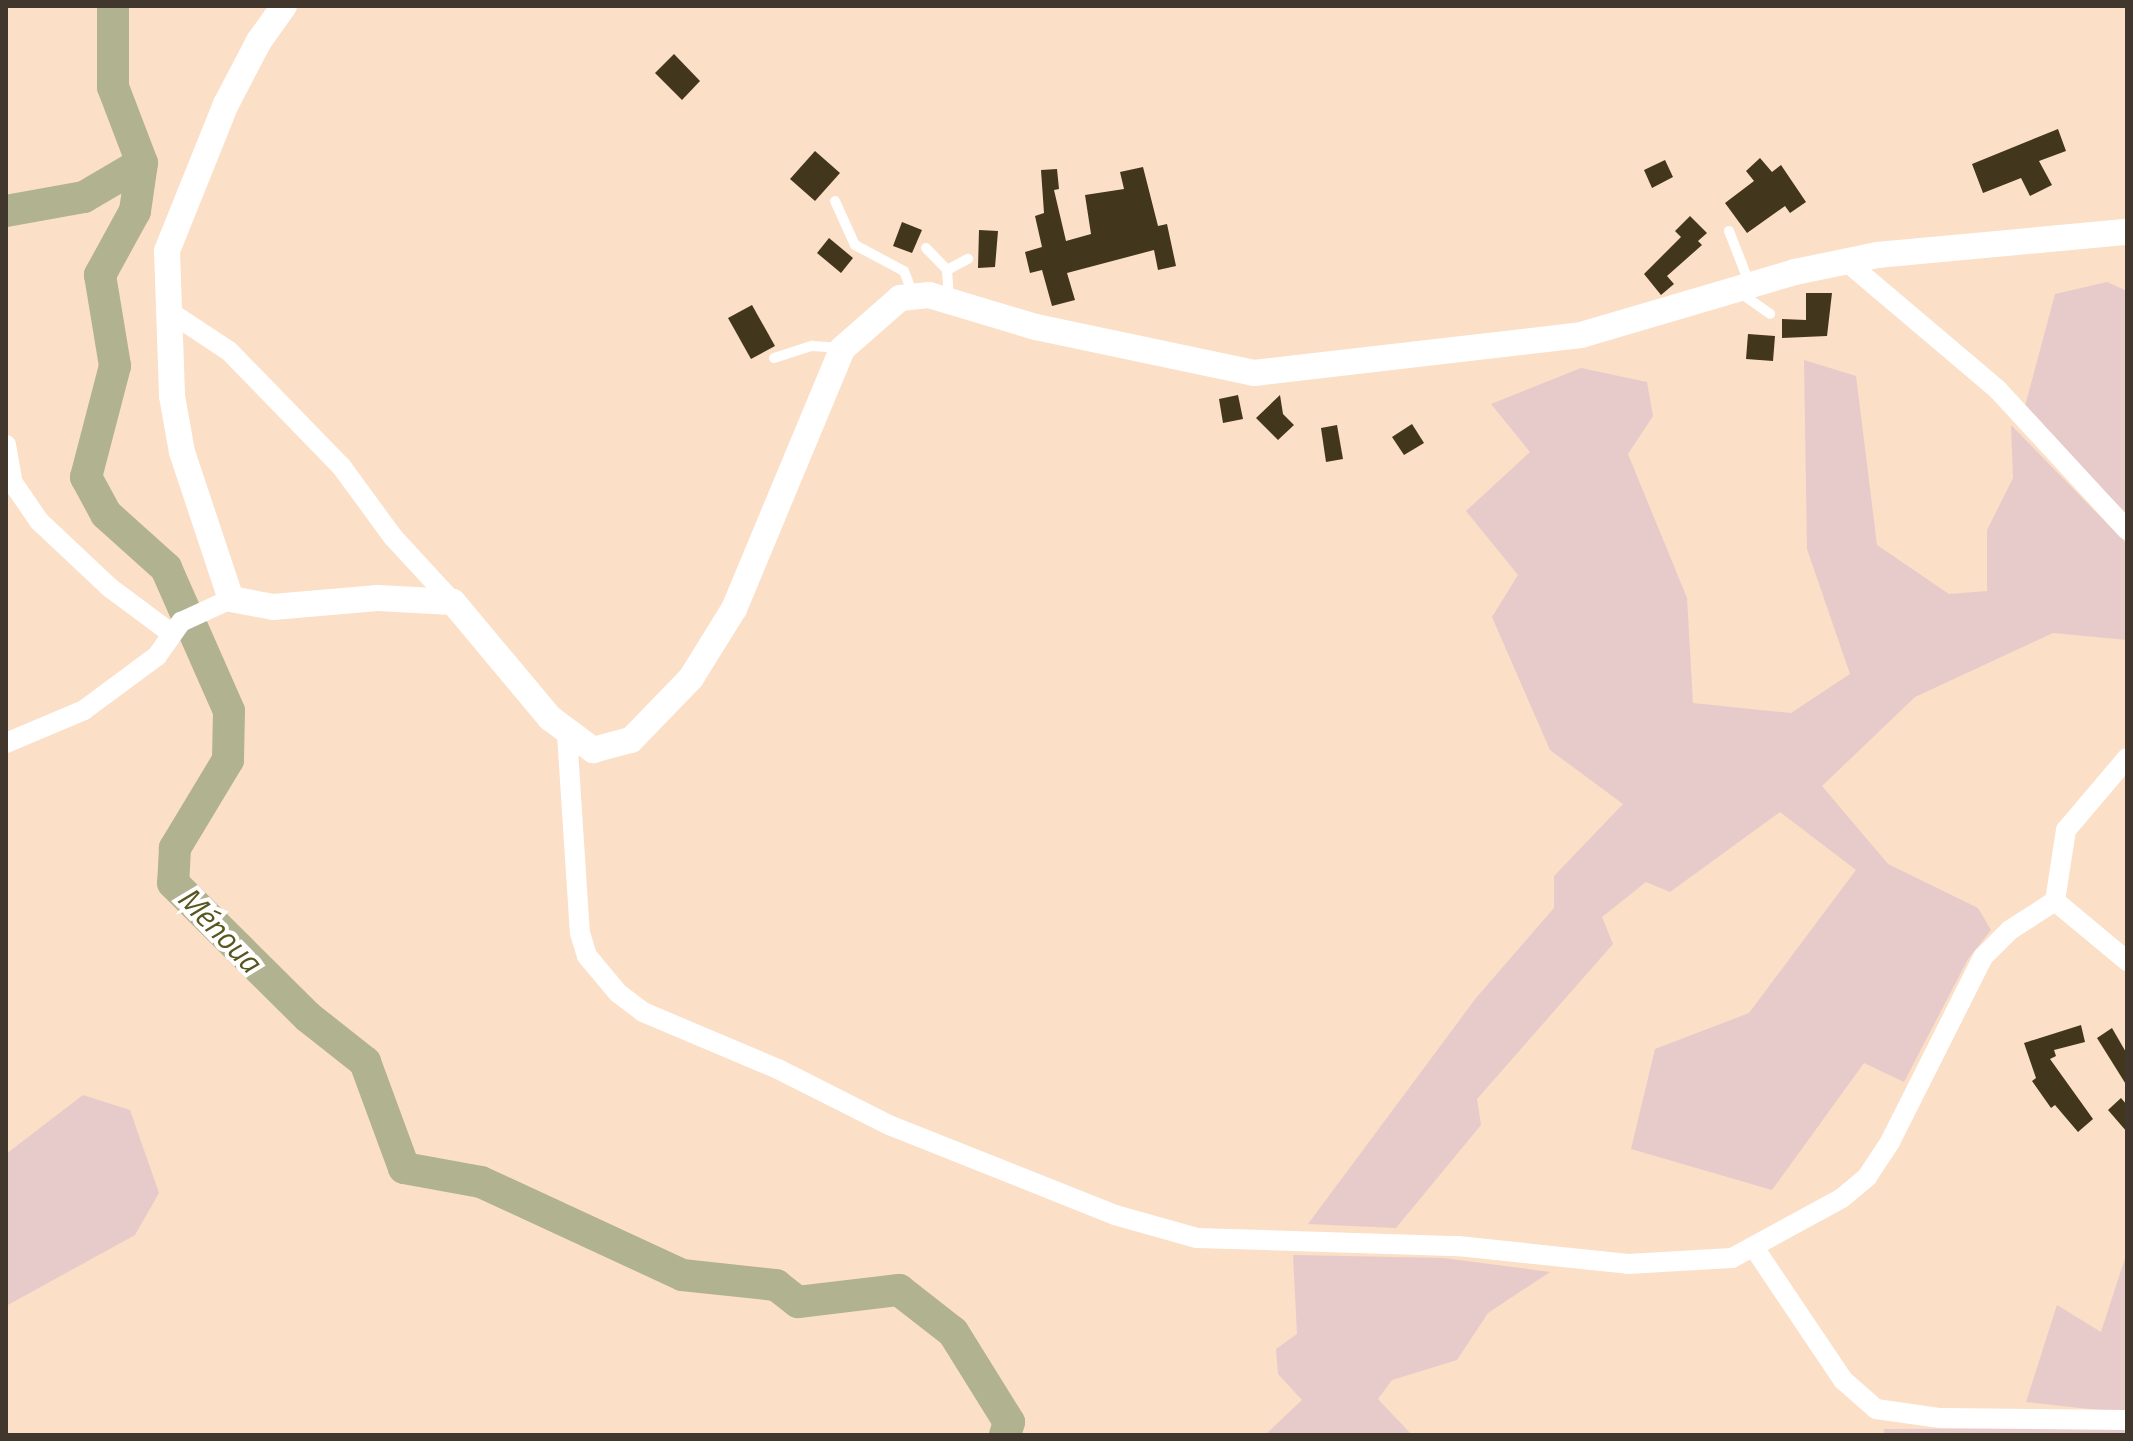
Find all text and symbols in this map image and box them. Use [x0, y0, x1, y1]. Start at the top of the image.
water label: Ménoua [170, 879, 270, 979]

